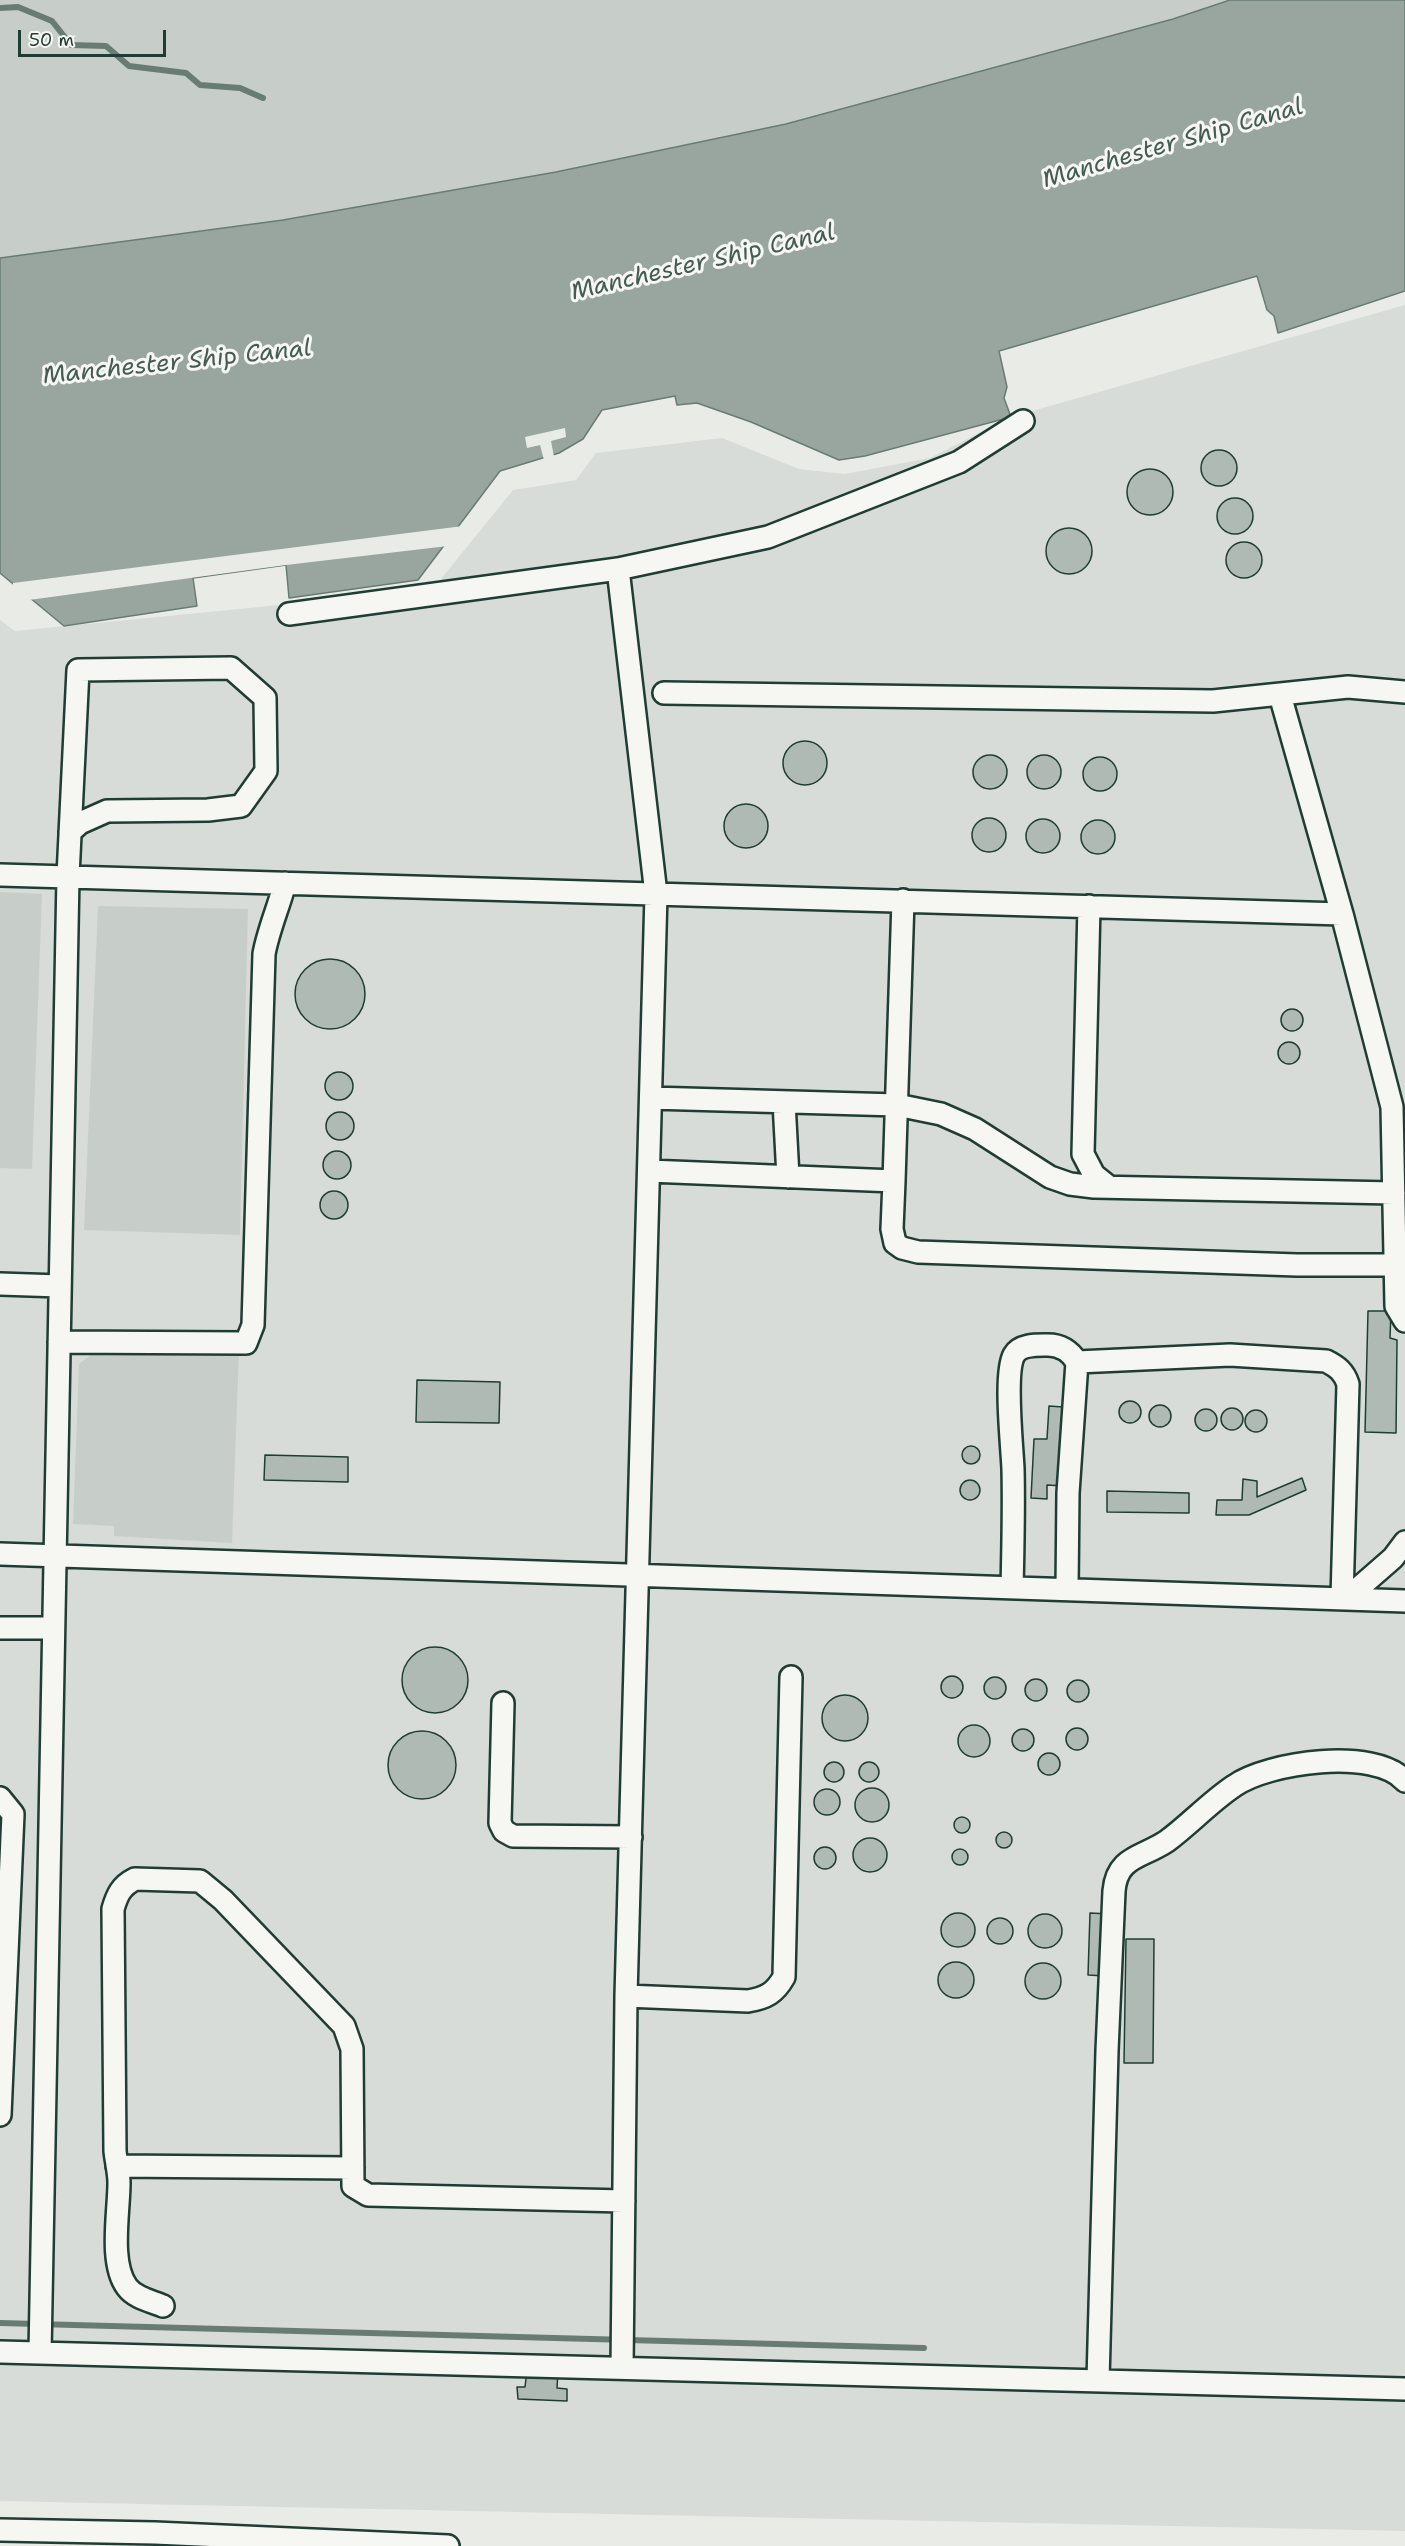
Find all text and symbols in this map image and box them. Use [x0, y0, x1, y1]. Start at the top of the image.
scale bar [21, 18, 170, 56]
text: 50 m [29, 28, 74, 52]
water label: Manchester Ship Canal [1039, 93, 1307, 195]
water label: Manchester Ship Canal [568, 219, 838, 307]
water label: Manchester Ship Canal [41, 335, 313, 391]

